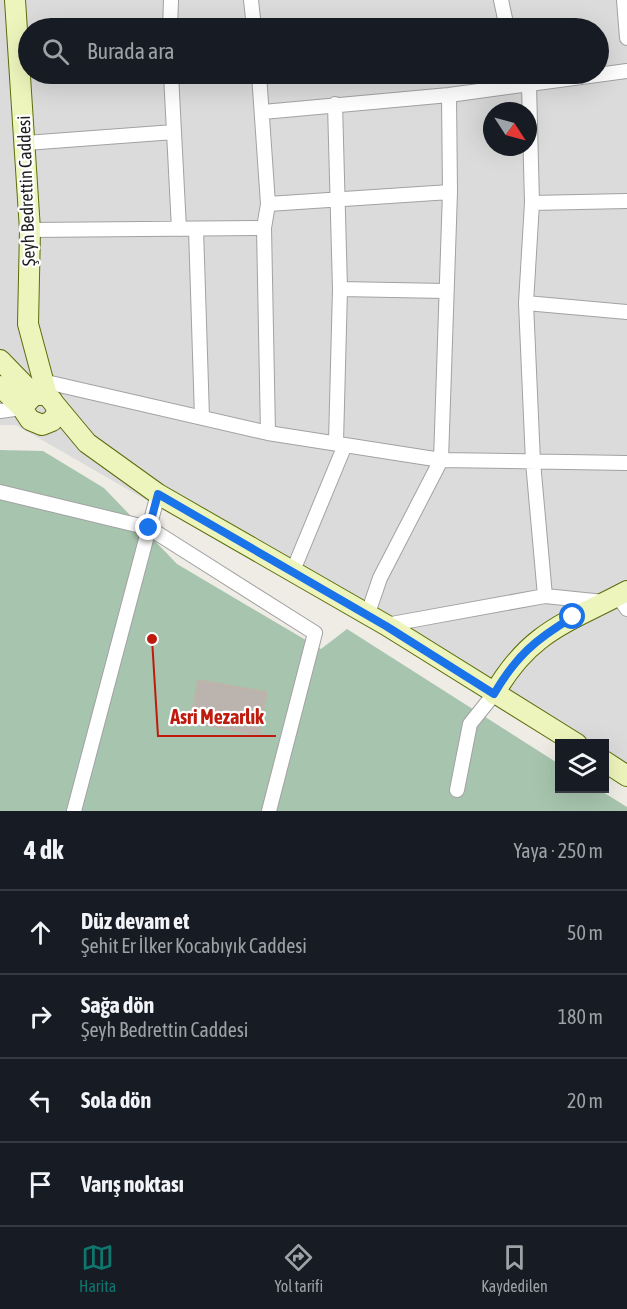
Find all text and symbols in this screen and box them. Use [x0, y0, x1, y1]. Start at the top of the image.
search box [18, 18, 609, 84]
icon: search [39, 35, 72, 68]
text: Burada ara [87, 38, 175, 64]
north arrow [483, 102, 537, 156]
street label: Şeyh Bedrettin Caddesi [13, 115, 39, 267]
route end [135, 514, 161, 540]
route start [559, 603, 585, 629]
callout: Asri Mezarlık [158, 698, 276, 736]
text: Asri Mezarlık [169, 705, 264, 728]
map controls [555, 739, 609, 793]
button: layers [555, 739, 609, 793]
text: 4 dk [24, 835, 64, 865]
text: Yaya · 250 m [514, 839, 603, 862]
text: Düz devam et [81, 908, 189, 934]
icon: ahead [24, 916, 57, 949]
text: 50 m [567, 921, 603, 944]
text: Şehit Er İlker Kocabıyık Caddesi [81, 934, 307, 957]
text: Sağa dön [81, 992, 154, 1018]
icon: right [24, 1000, 57, 1033]
text: 180 m [558, 1005, 603, 1028]
text: Şeyh Bedrettin Caddesi [81, 1018, 248, 1041]
icon: left [24, 1084, 57, 1117]
text: Sola dön [81, 1087, 151, 1113]
text: 20 m [567, 1089, 603, 1112]
icon: arrive [24, 1168, 57, 1201]
text: Varış noktası [81, 1171, 184, 1197]
tab: Harita [79, 1241, 116, 1295]
tab: Yol tarifi [274, 1241, 323, 1295]
tab: Kaydedilen [481, 1241, 548, 1295]

